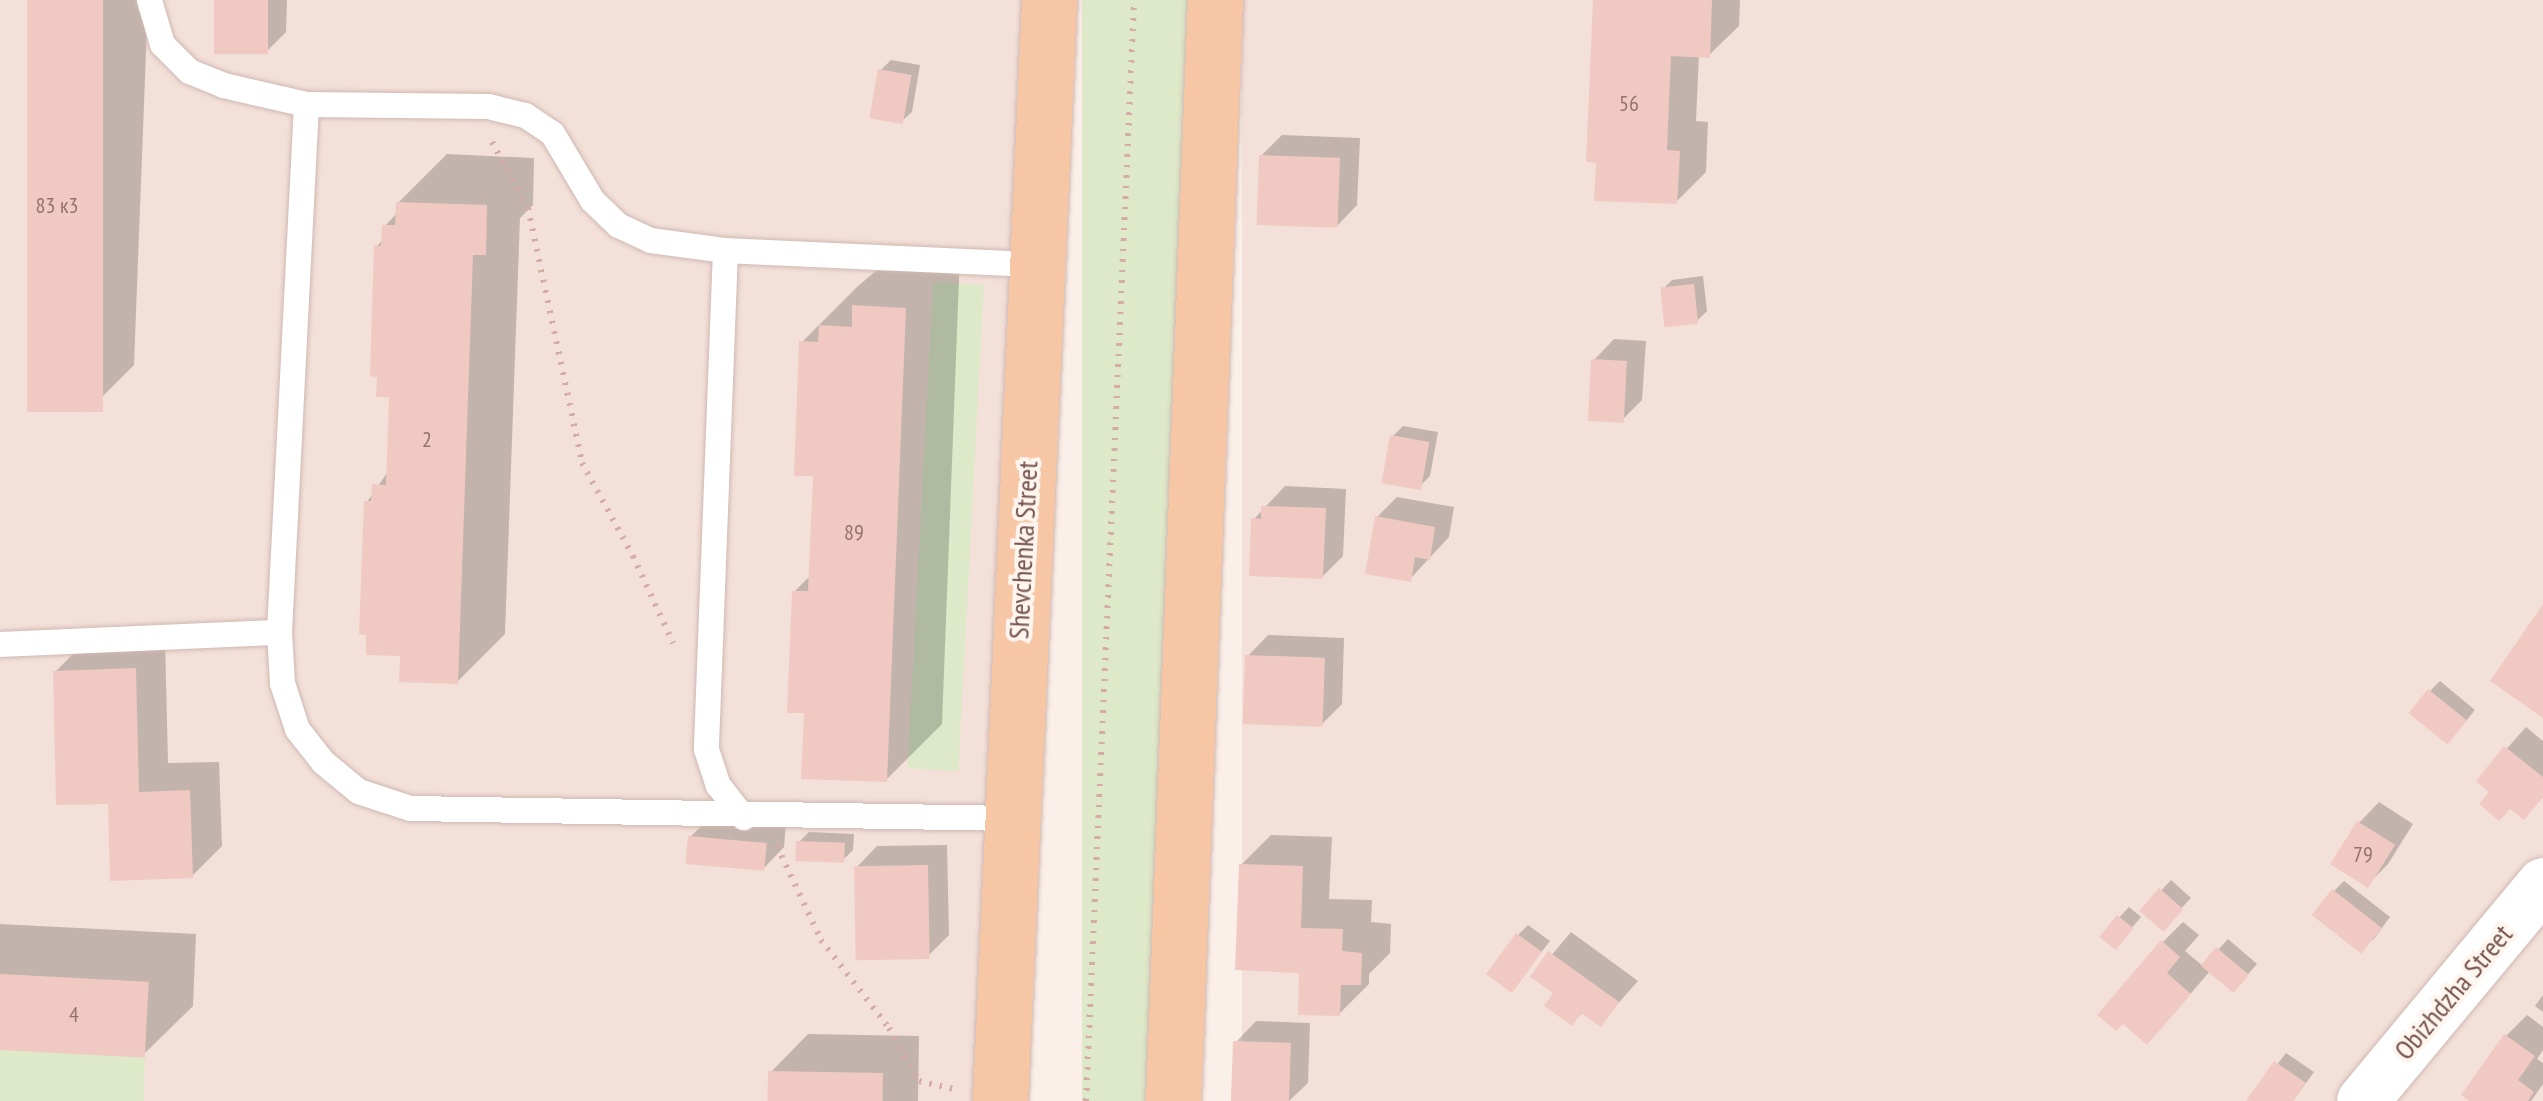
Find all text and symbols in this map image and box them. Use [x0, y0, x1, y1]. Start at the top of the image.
house number: 56 [1619, 91, 1639, 117]
house number: 83 к3 [36, 193, 78, 219]
house number: 2 [422, 427, 432, 453]
street label: Shevchenka Street [1002, 460, 1044, 640]
house number: 89 [844, 520, 864, 546]
house number: 79 [2353, 842, 2373, 868]
street label: Obizhdzha Street [2387, 918, 2519, 1066]
house number: 4 [69, 1002, 79, 1028]

